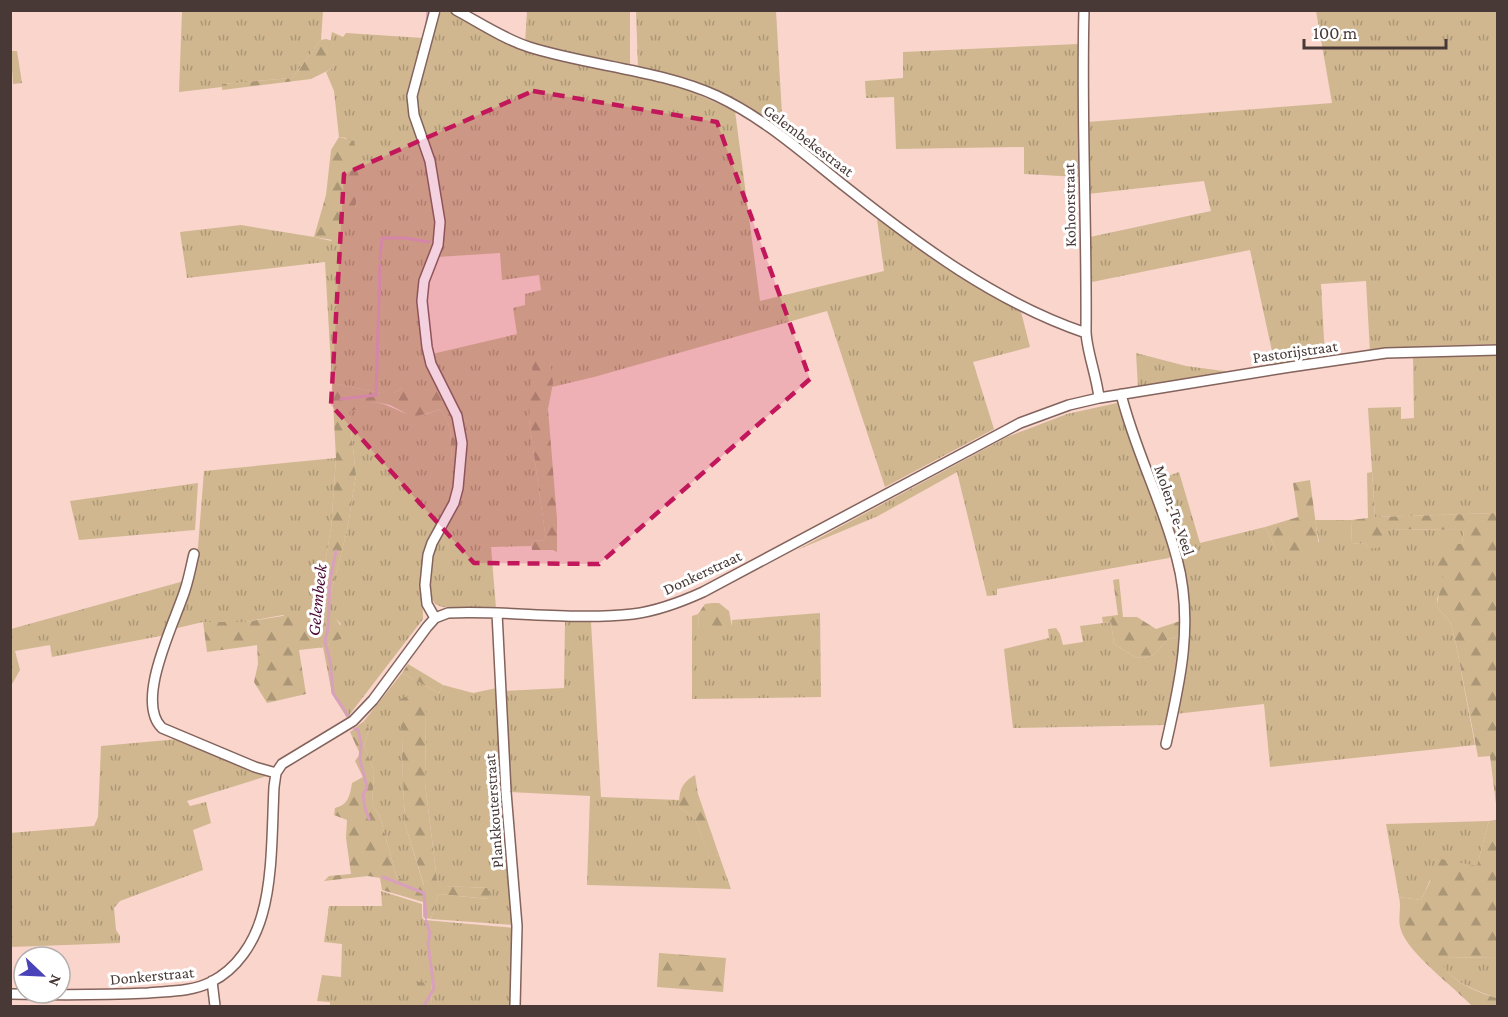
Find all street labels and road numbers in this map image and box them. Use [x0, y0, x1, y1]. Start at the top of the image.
street label: Gelembekestraat [760, 101, 858, 180]
street label: Kohoorstraat [1060, 162, 1079, 247]
street label: Pastorijstraat [1252, 337, 1339, 367]
street label: Molen-Te-Veel [1151, 463, 1198, 557]
street label: Donkerstraat [660, 547, 745, 598]
street label: Plankkouterstraat [481, 752, 506, 869]
street label: Donkerstraat [109, 963, 196, 988]

